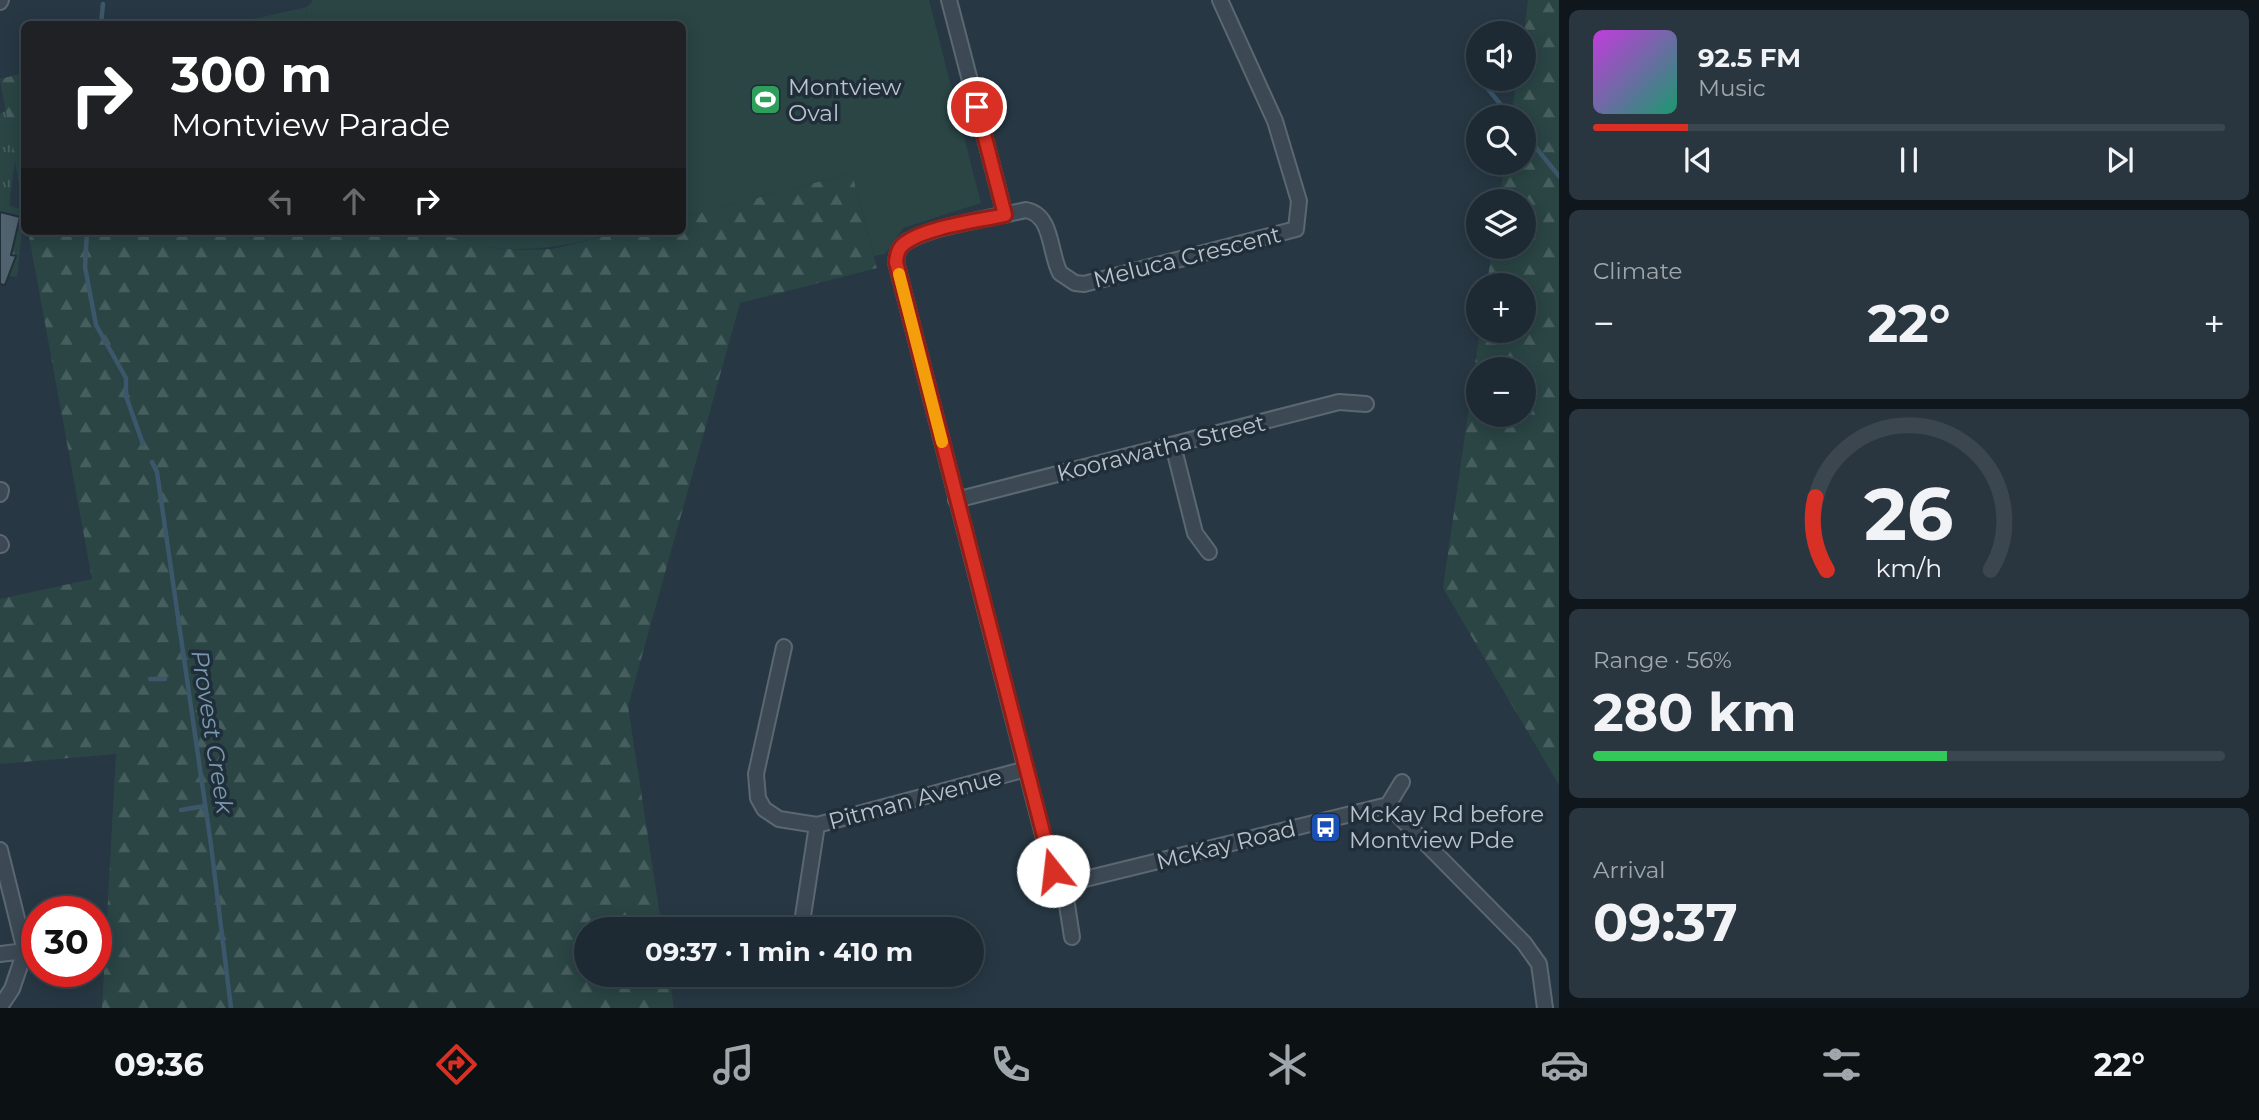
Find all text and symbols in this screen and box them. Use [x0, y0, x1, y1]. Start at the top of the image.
map controls [1466, 21, 1536, 427]
button: sound [1466, 21, 1536, 91]
text: 92.5 FM [1698, 42, 1801, 74]
text: 300 m [171, 45, 332, 104]
icon: right [56, 49, 147, 140]
place label: Montview Oval [788, 73, 902, 127]
text: Music [1698, 74, 1766, 102]
pin [947, 77, 1007, 137]
sports icon: Montview Oval [748, 83, 782, 117]
icon: arrive [958, 88, 996, 126]
text: Montview Parade [171, 105, 450, 144]
button: search [1466, 105, 1536, 175]
icon: previous [1679, 141, 1717, 179]
icon: pause [1890, 141, 1928, 179]
icon: next [2101, 141, 2139, 179]
icon: left [262, 182, 300, 220]
icon: ahead [335, 182, 373, 220]
icon: right [408, 182, 446, 220]
button: layers [1466, 189, 1536, 259]
street label: Meluca Crescent [1091, 220, 1283, 294]
text: Climate [1593, 257, 1682, 285]
button: + [1466, 273, 1536, 343]
text: 22° [1867, 292, 1951, 355]
text: − [1593, 300, 1615, 347]
text: + [2203, 300, 2225, 347]
button: − [1466, 357, 1536, 427]
street label: Koorawatha Street [1054, 409, 1268, 487]
text: 26 [1864, 470, 1954, 558]
text: km/h [1876, 553, 1942, 583]
text: Range · 56% [1593, 646, 1732, 674]
water label: Provest Creek [185, 648, 240, 818]
text: 280 km [1593, 681, 1796, 744]
street label: Pitman Avenue [825, 762, 1005, 836]
place label: McKay Rd before Montview Pde [1349, 800, 1544, 854]
bus stop icon: McKay Rd before Montview Pde [1309, 810, 1343, 844]
street label: McKay Road [1153, 814, 1299, 876]
position arrow [1016, 834, 1090, 908]
text: Arrival [1593, 856, 1666, 884]
text: 09:37 [1593, 891, 1738, 954]
speed limit sign: 30 [21, 896, 112, 987]
text: 09:37 · 1 min · 410 m [645, 936, 913, 968]
icon: directions [432, 1040, 481, 1089]
icon: music [709, 1040, 758, 1089]
icon: phone [986, 1040, 1035, 1089]
icon: climate [1263, 1040, 1312, 1089]
icon: car [1540, 1040, 1589, 1089]
icon: filters [1817, 1040, 1866, 1089]
text: 09:36 [114, 1045, 204, 1084]
text: 22° [2094, 1045, 2145, 1084]

